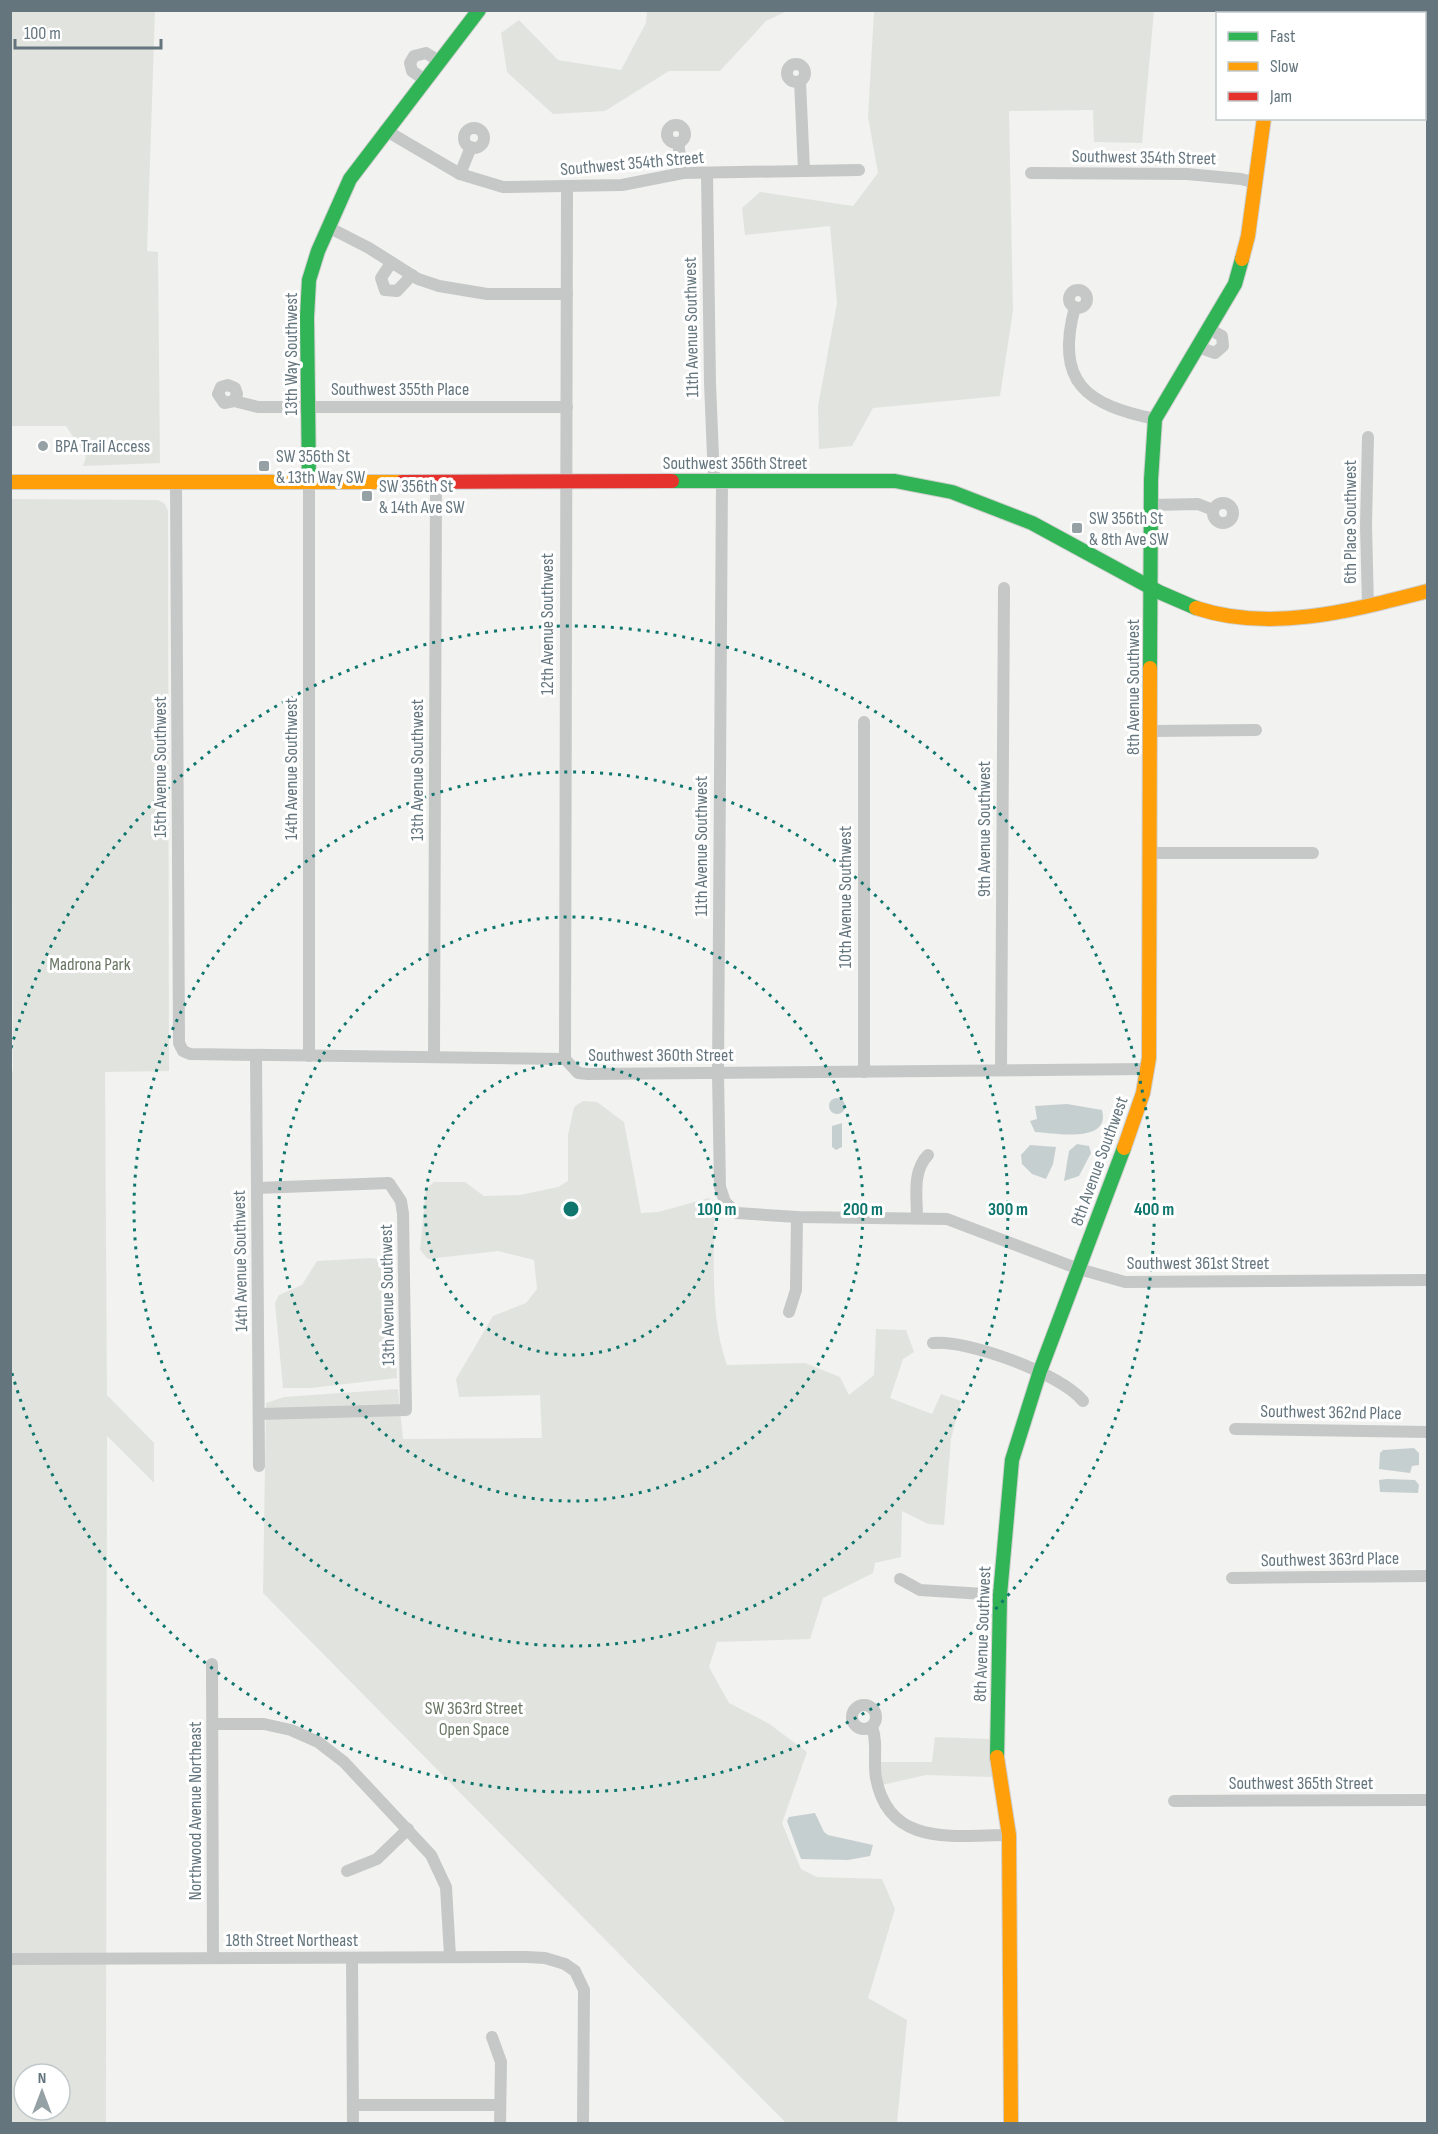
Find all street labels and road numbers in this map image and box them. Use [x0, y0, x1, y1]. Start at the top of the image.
street label: Southwest 354th Street [1072, 146, 1217, 169]
street label: Southwest 354th Street [559, 147, 705, 180]
street label: 11th Avenue Southwest [680, 256, 703, 397]
street label: 13th Way Southwest [281, 292, 302, 415]
street label: Southwest 355th Place [331, 379, 469, 400]
street label: Southwest 356th Street [663, 453, 808, 474]
street label: 6th Place Southwest [1340, 459, 1361, 584]
street label: 12th Avenue Southwest [537, 553, 558, 695]
street label: 8th Avenue Southwest [1123, 619, 1144, 755]
street label: 15th Avenue Southwest [150, 696, 171, 838]
street label: 14th Avenue Southwest [281, 698, 302, 840]
street label: 13th Avenue Southwest [407, 699, 428, 841]
street label: 9th Avenue Southwest [974, 760, 995, 897]
street label: 11th Avenue Southwest [691, 775, 712, 916]
street label: 10th Avenue Southwest [835, 825, 856, 968]
street label: Southwest 360th Street [588, 1045, 734, 1066]
street label: 8th Avenue Southwest [1066, 1093, 1133, 1229]
street label: 14th Avenue Southwest [229, 1189, 252, 1332]
street label: 13th Avenue Southwest [376, 1223, 399, 1366]
street label: Southwest 361st Street [1127, 1253, 1270, 1274]
street label: Southwest 362nd Place [1260, 1401, 1402, 1424]
street label: Southwest 363rd Place [1261, 1548, 1399, 1571]
street label: 8th Avenue Southwest [970, 1565, 995, 1702]
street label: Northwood Avenue Northeast [185, 1721, 206, 1900]
street label: Southwest 365th Street [1229, 1773, 1374, 1794]
street label: 18th Street Northeast [226, 1930, 359, 1951]

